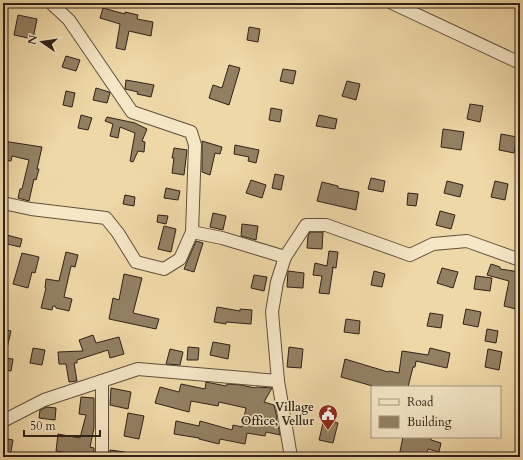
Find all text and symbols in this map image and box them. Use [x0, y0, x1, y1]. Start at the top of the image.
north arrow [22, 22, 62, 62]
text: N [24, 33, 41, 46]
legend [371, 386, 501, 438]
text: Road [407, 394, 434, 410]
place label: Village Office, Vellur [241, 399, 314, 429]
public building icon: Village Office, Vellur [317, 403, 339, 431]
scale bar [24, 412, 100, 438]
text: Building [407, 414, 452, 430]
text: 50 m [30, 418, 57, 434]

